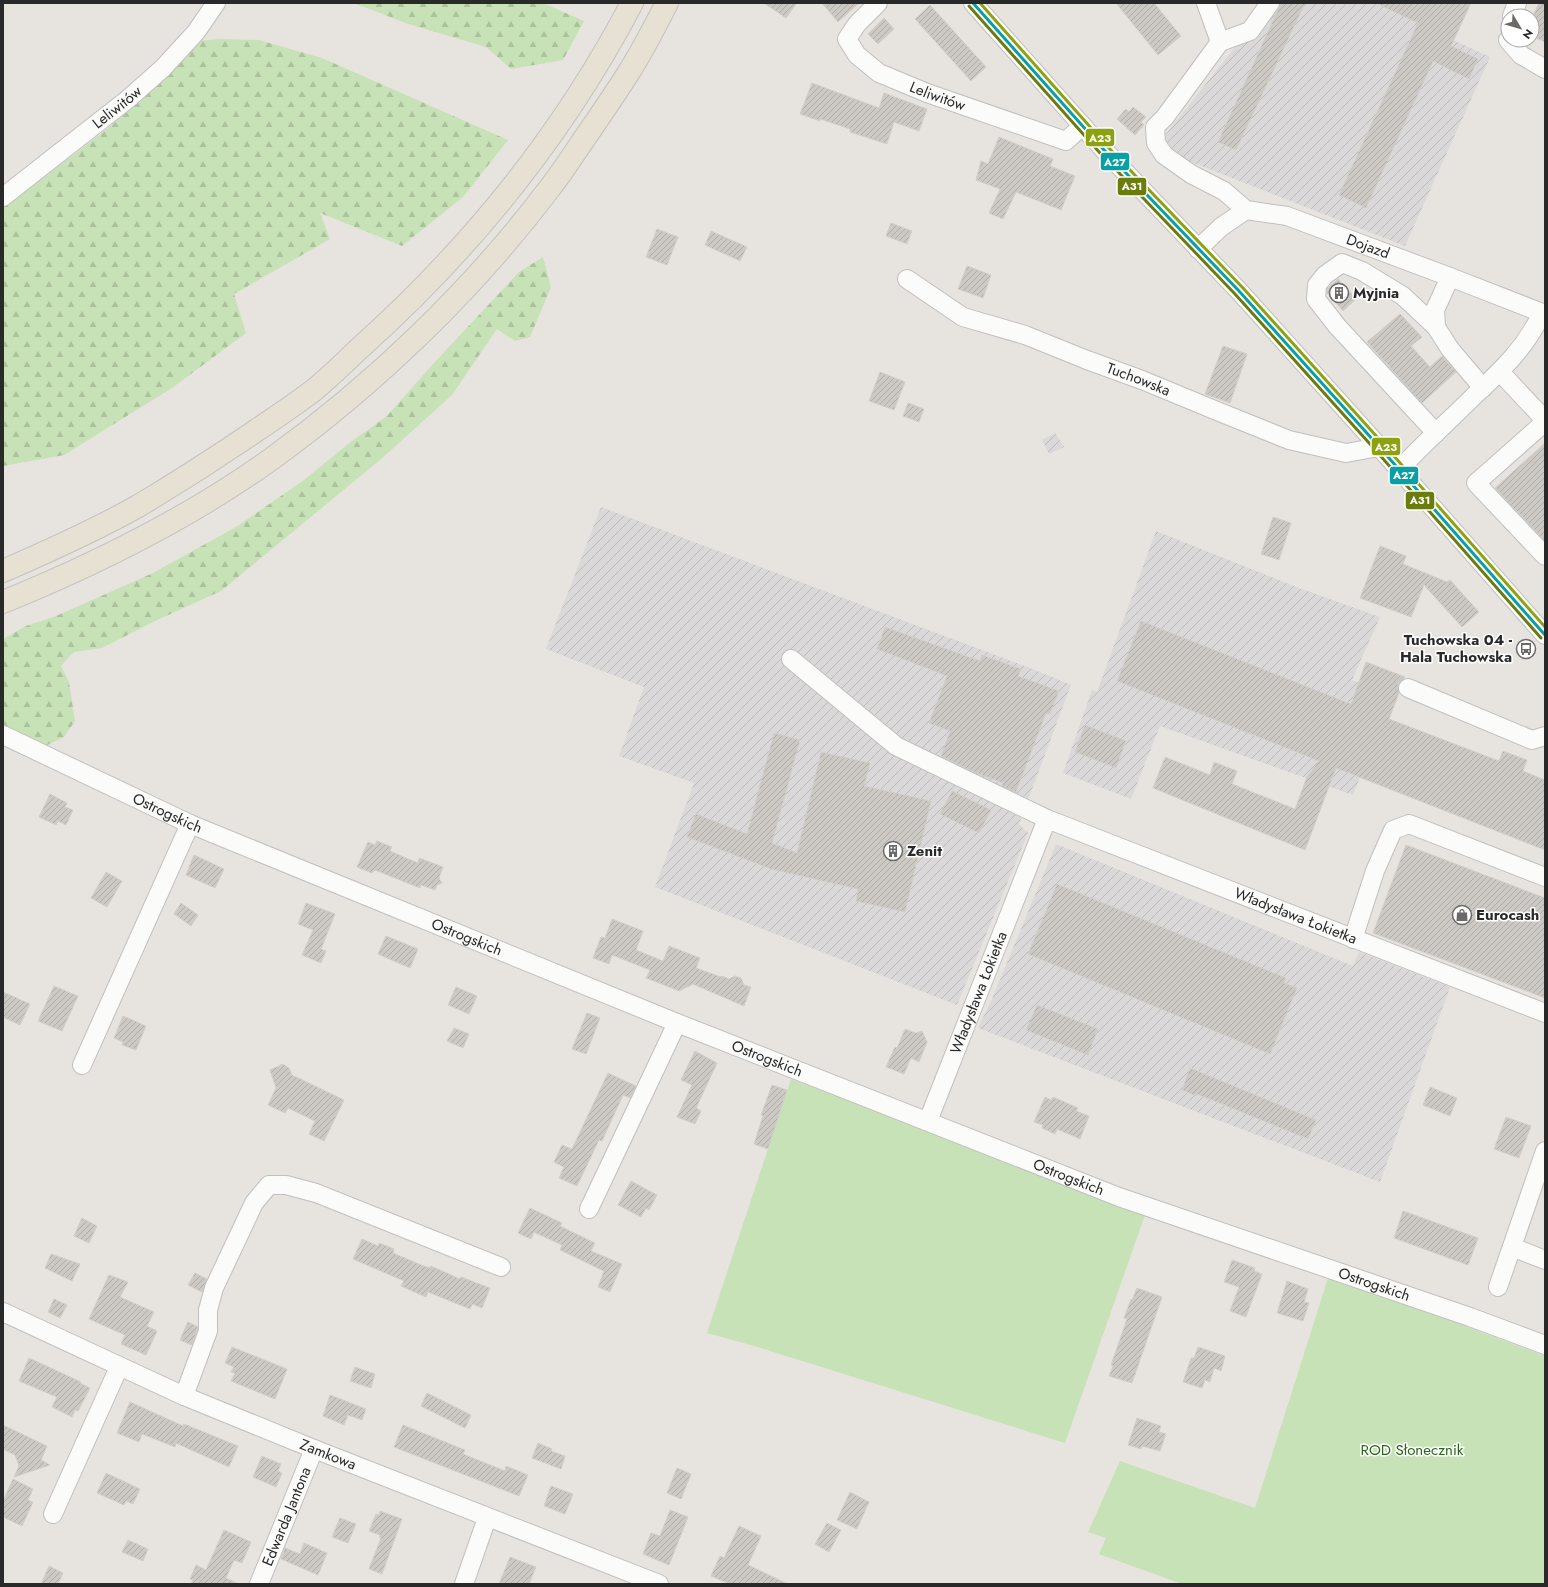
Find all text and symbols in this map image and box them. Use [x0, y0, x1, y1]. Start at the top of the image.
north arrow [1500, 8, 1540, 48]
text: N [1519, 26, 1537, 43]
street label: Leliwitów [906, 76, 969, 117]
street label: Leliwitów [88, 80, 147, 134]
line badge: A23 [1085, 128, 1115, 147]
text: A23 [1088, 130, 1111, 146]
line badge: A27 [1100, 152, 1130, 171]
text: A27 [1103, 154, 1126, 170]
line badge: A31 [1117, 177, 1147, 196]
text: A31 [1121, 178, 1142, 194]
street label: Dojazd [1343, 228, 1393, 264]
building icon: Myjnia [1328, 282, 1350, 304]
place label: Myjnia [1353, 282, 1399, 304]
street label: Tuchowska [1103, 357, 1174, 402]
line badge: A23 [1371, 437, 1401, 456]
text: A23 [1374, 439, 1397, 455]
line badge: A27 [1389, 466, 1419, 485]
text: A27 [1392, 467, 1415, 483]
line badge: A31 [1405, 491, 1435, 510]
text: A31 [1409, 492, 1430, 508]
place label: Tuchowska 04 - Hala Tuchowska [1400, 629, 1513, 668]
bus stop icon: Tuchowska 04 - Hala Tuchowska [1515, 638, 1537, 660]
street label: Ostrogskich [129, 787, 206, 839]
building icon: Zenit [882, 840, 904, 862]
place label: Zenit [907, 840, 942, 862]
street label: Władysława Łokietka [1231, 882, 1360, 950]
shop icon: Eurocash [1451, 904, 1473, 926]
place label: Eurocash [1476, 904, 1539, 926]
street label: Ostrogskich [428, 913, 505, 961]
street label: Władysława Łokietka [945, 928, 1013, 1057]
street label: Ostrogskich [728, 1035, 806, 1082]
street label: Ostrogskich [1030, 1153, 1107, 1201]
street label: Ostrogskich [1335, 1262, 1413, 1307]
street label: Zamkowa [297, 1433, 359, 1475]
park label: ROD Słonecznik [1361, 1439, 1464, 1461]
street label: Edwarda Jantona [256, 1463, 317, 1569]

